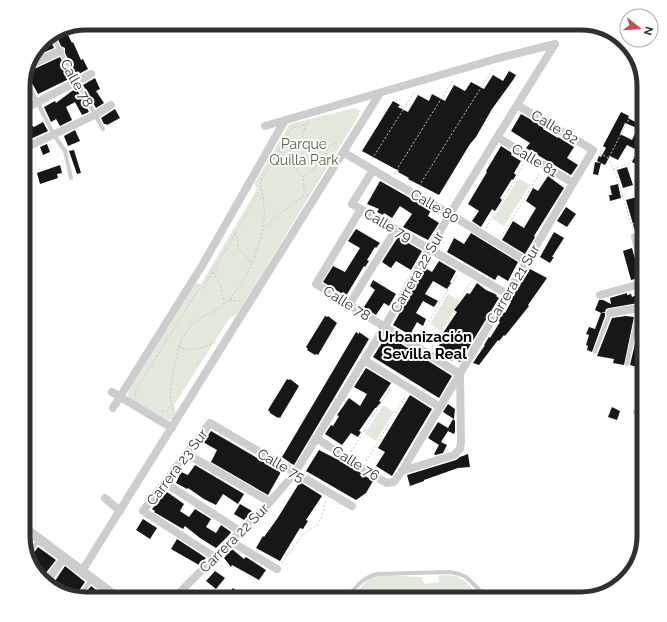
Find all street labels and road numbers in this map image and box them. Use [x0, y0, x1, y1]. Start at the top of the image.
street label: Calle 78 [57, 56, 97, 110]
street label: Calle 82 [528, 107, 582, 147]
street label: Calle 81 [509, 140, 561, 180]
street label: Calle 80 [408, 186, 462, 226]
street label: Calle 79 [361, 205, 415, 245]
street label: Carrera 22 Sur [387, 229, 447, 315]
street label: Carrera 21 Sur [483, 241, 543, 327]
street label: Calle 78 [321, 282, 373, 324]
street label: Carrera 23 Sur [143, 426, 211, 508]
street label: Calle 76 [329, 442, 383, 484]
street label: Calle 75 [255, 445, 308, 485]
street label: Carrera 22 Sur [196, 500, 272, 576]

